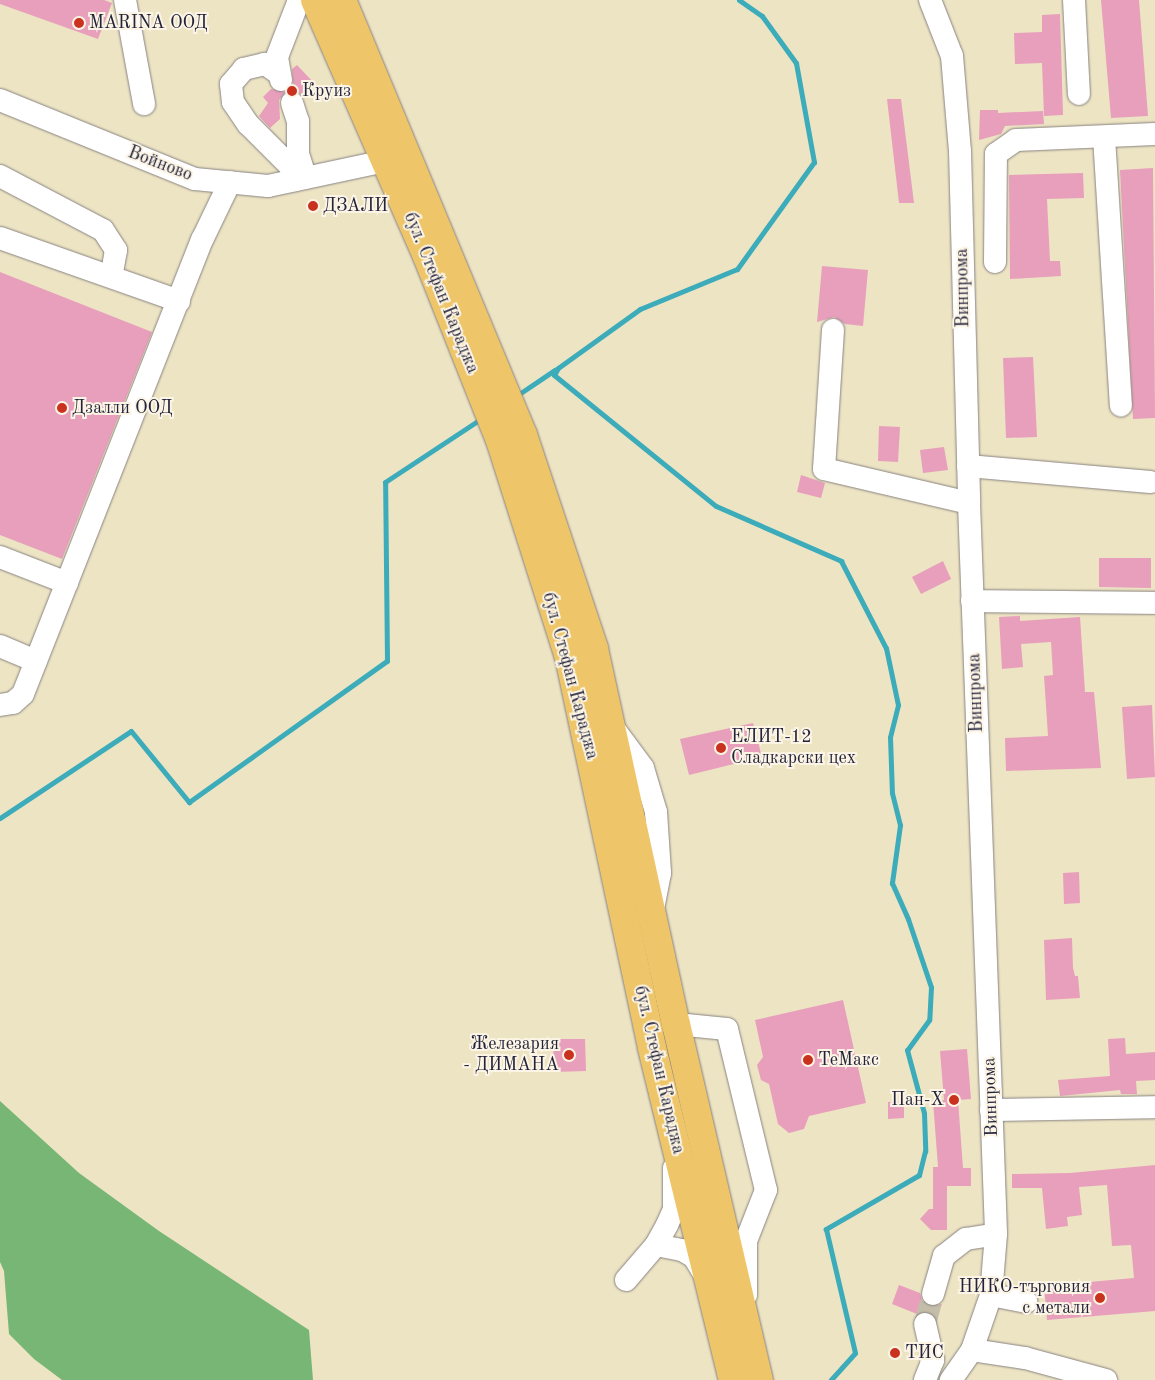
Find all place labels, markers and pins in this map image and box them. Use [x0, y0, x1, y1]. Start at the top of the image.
place label: MARINA ООД [89, 12, 208, 34]
marker: MARINA ООД [73, 17, 85, 29]
place label: Круиз [302, 80, 351, 102]
marker: Круиз [286, 85, 298, 97]
place label: ДЗАЛИ [323, 195, 388, 217]
marker: ДЗАЛИ [307, 200, 319, 212]
place label: Дзалли ООД [72, 397, 173, 419]
marker: Дзалли ООД [56, 402, 68, 414]
place label: ЕЛИТ-12 Сладкарски цех [731, 727, 856, 770]
marker: ЕЛИТ-12 Сладкарски цех [715, 742, 727, 754]
place label: Железария - ДИМАНА [463, 1034, 559, 1076]
marker: Железария - ДИМАНА [563, 1049, 575, 1061]
place label: ТеМакс [818, 1049, 879, 1071]
marker: ТеМакс [802, 1054, 814, 1066]
place label: Пан-Х [891, 1089, 944, 1111]
marker: Пан-Х [948, 1094, 960, 1106]
place label: НИКО-търговия с метали [959, 1277, 1090, 1320]
marker: НИКО-търговия с метали [1094, 1292, 1106, 1304]
place label: ТИС [905, 1342, 944, 1364]
marker: ТИС [889, 1347, 901, 1359]

